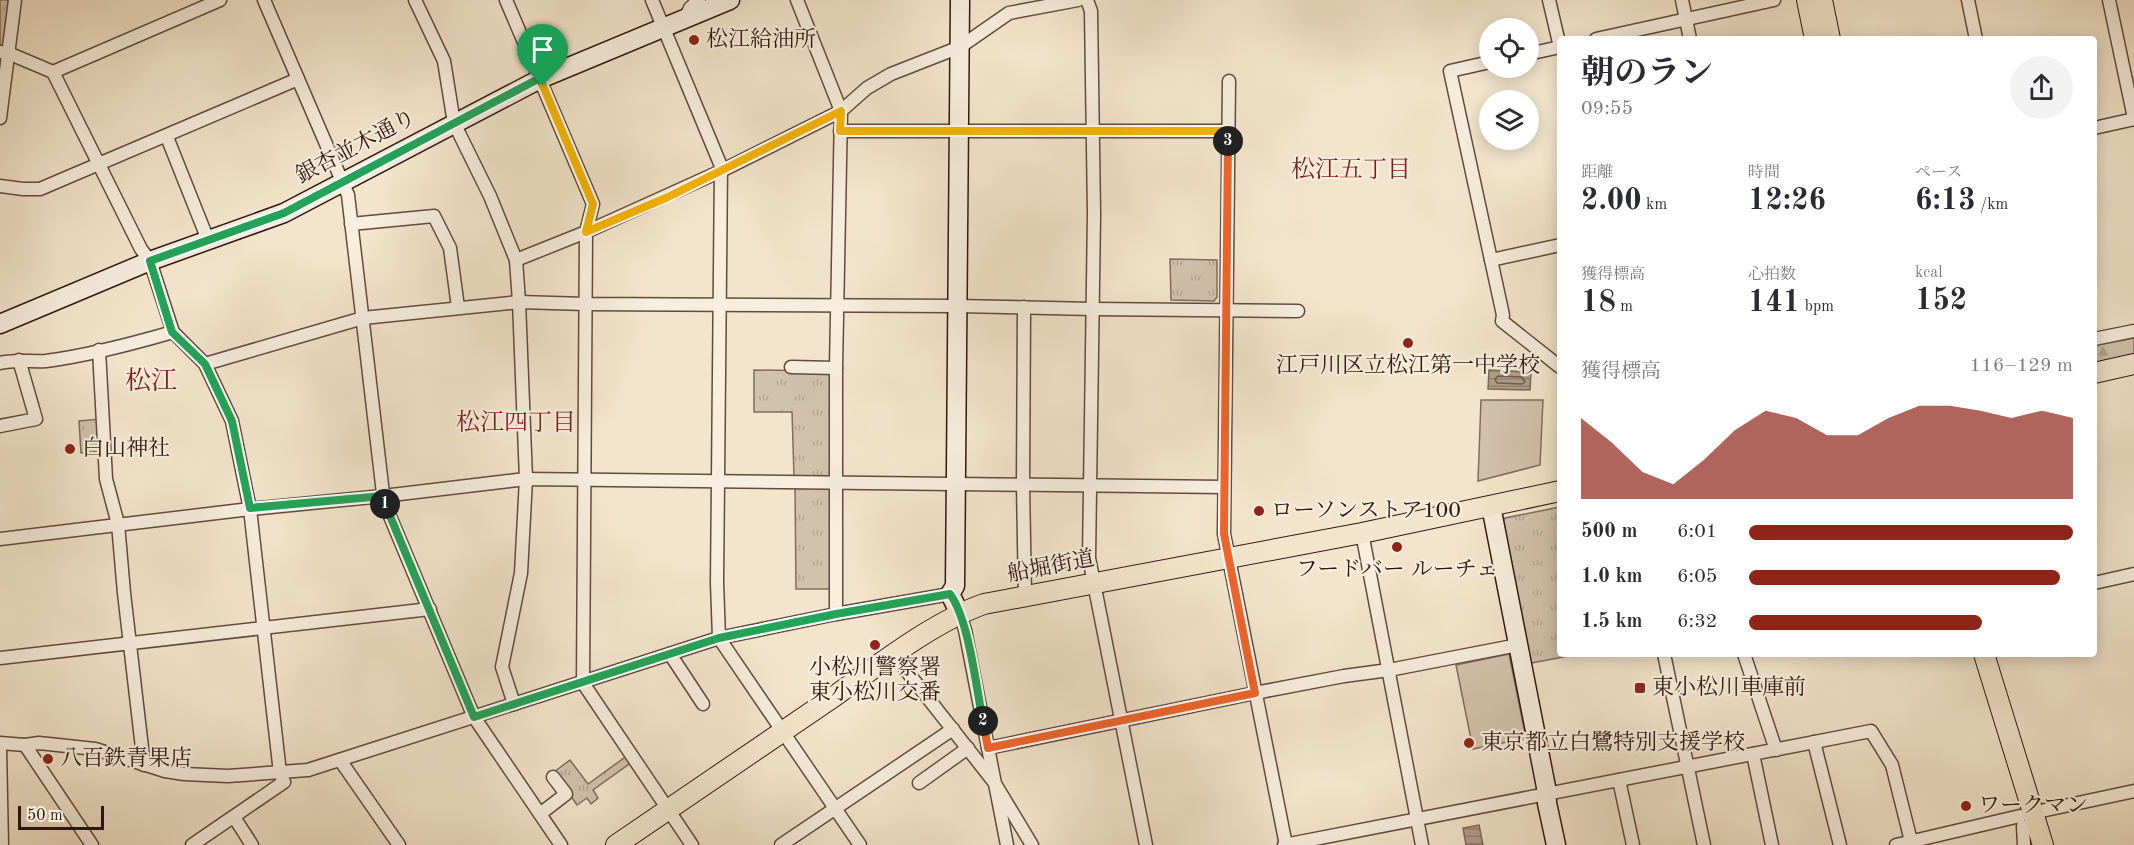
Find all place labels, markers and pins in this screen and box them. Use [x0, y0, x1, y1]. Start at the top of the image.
pin [517, 24, 568, 86]
place label: 松江給油所 [706, 27, 816, 51]
marker: 松江給油所 [687, 33, 701, 47]
pin: 3 [1213, 126, 1243, 156]
marker: 江戸川区立松江第一中学校 [1401, 336, 1415, 350]
place label: 江戸川区立松江第一中学校 [1276, 353, 1540, 377]
place label: 白山神社 [82, 436, 170, 460]
marker: 白山神社 [63, 442, 77, 456]
pin: 1 [370, 489, 400, 519]
place label: ローソンストア100 [1271, 500, 1461, 522]
marker: ローソンストア100 [1252, 504, 1266, 518]
marker: フードバー ルーチェ [1390, 540, 1404, 554]
place label: フードバー ルーチェ [1296, 558, 1498, 581]
marker: 小松川警察署 東小松川交番 [868, 638, 882, 652]
place label: 小松川警察署 東小松川交番 [809, 655, 941, 704]
place label: 東小松川車庫前 [1652, 675, 1806, 699]
marker: 東小松川車庫前 [1633, 681, 1647, 695]
pin: 2 [968, 706, 998, 736]
place label: 東京都立白鷺特別支援学校 [1481, 730, 1745, 754]
marker: 東京都立白鷺特別支援学校 [1462, 736, 1476, 750]
place label: 八百鉄青果店 [60, 746, 192, 770]
marker: 八百鉄青果店 [41, 752, 55, 766]
place label: ワークマン [1978, 795, 2088, 817]
marker: ワークマン [1959, 799, 1973, 813]

